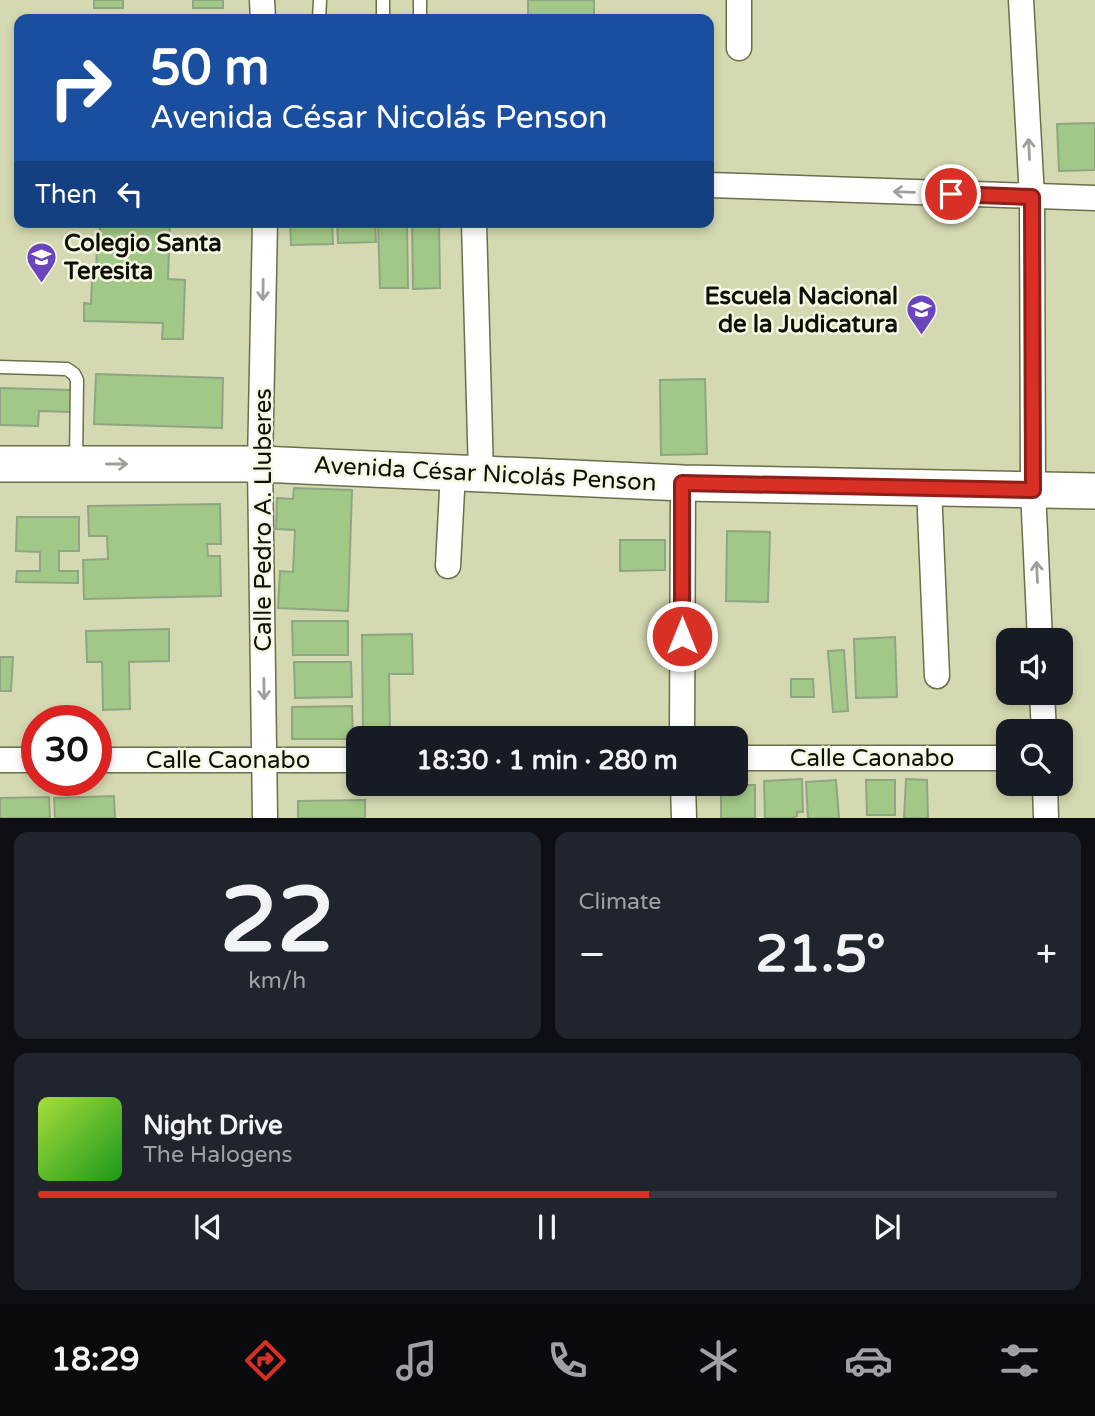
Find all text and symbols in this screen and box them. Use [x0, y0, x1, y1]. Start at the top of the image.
text: 50 m [150, 39, 269, 98]
icon: right [35, 42, 126, 133]
text: Avenida César Nicolás Penson [150, 99, 608, 137]
one-way arrow [1022, 138, 1035, 161]
pin [921, 164, 981, 224]
icon: left [111, 175, 149, 213]
icon: arrive [932, 175, 970, 213]
text: Then [35, 179, 97, 210]
one-way arrow [893, 186, 916, 199]
place label: Colegio Santa Teresita [63, 229, 222, 286]
school or university icon: Colegio Santa Teresita [24, 240, 58, 284]
one-way arrow [257, 279, 270, 302]
place label: Escuela Nacional de la Judicatura [704, 282, 898, 339]
school or university icon: Escuela Nacional de la Judicatura [904, 293, 938, 337]
street label: Calle Pedro A. Lluberes [249, 388, 278, 652]
street label: Avenida César Nicolás Penson [313, 451, 657, 497]
one-way arrow [105, 457, 128, 471]
one-way arrow [1030, 561, 1043, 584]
position arrow [645, 599, 719, 673]
map controls [996, 628, 1073, 796]
button: sound [996, 628, 1073, 705]
one-way arrow [257, 678, 271, 701]
speed limit sign: 30 [21, 705, 112, 796]
button: search [996, 719, 1073, 796]
street label: Calle Caonabo [790, 744, 954, 773]
text: 18:30 · 1 min · 280 m [416, 745, 678, 776]
street label: Calle Caonabo [146, 746, 310, 775]
text: 22 [220, 866, 334, 976]
text: Climate [579, 888, 661, 916]
text: 21.5° [756, 923, 886, 986]
text: − [579, 932, 606, 978]
text: + [1036, 932, 1057, 978]
text: km/h [248, 967, 306, 995]
text: Night Drive [143, 1110, 283, 1141]
text: The Halogens [143, 1141, 292, 1169]
icon: previous [189, 1208, 227, 1246]
icon: pause [528, 1208, 566, 1246]
icon: next [868, 1208, 906, 1246]
icon: directions [241, 1336, 290, 1385]
icon: music [392, 1336, 441, 1385]
icon: phone [543, 1336, 592, 1385]
icon: climate [694, 1336, 743, 1385]
icon: car [844, 1336, 893, 1385]
icon: filters [995, 1336, 1044, 1385]
text: 18:29 [51, 1341, 140, 1379]

